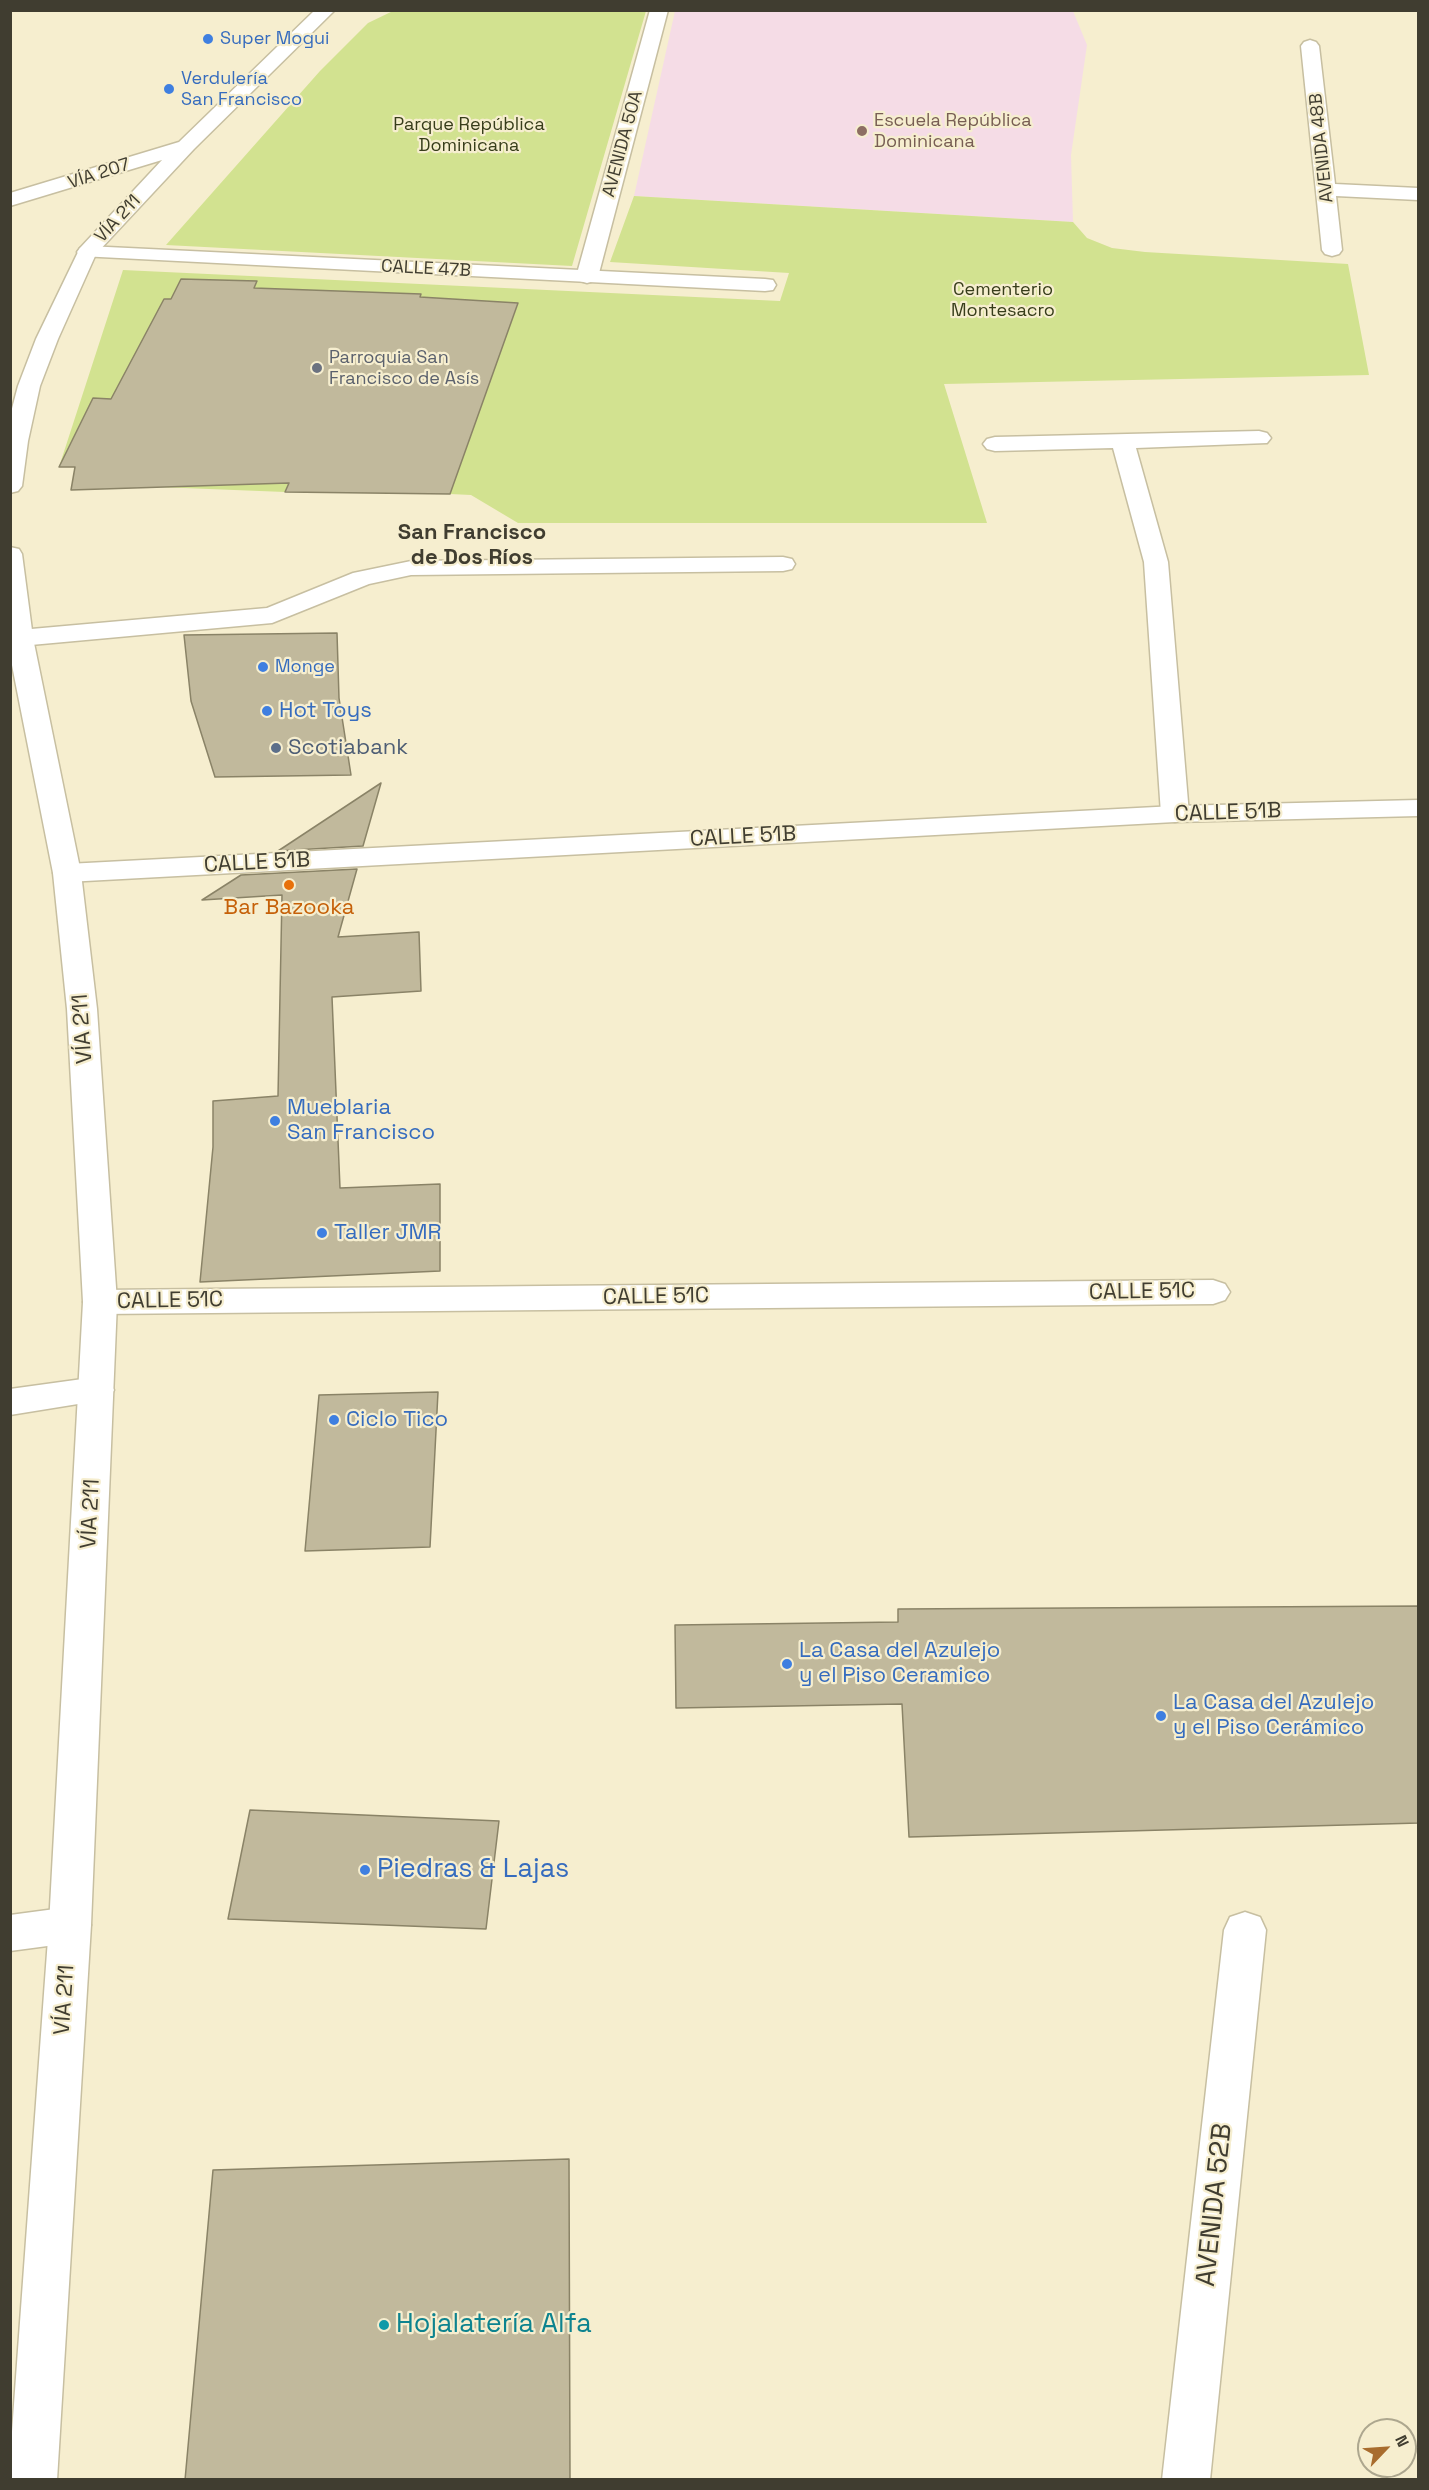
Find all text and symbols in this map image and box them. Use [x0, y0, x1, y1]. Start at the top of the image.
place label: Super Mogui [220, 28, 329, 50]
marker: Super Mogui [201, 32, 215, 46]
place label: Verdulería San Francisco [181, 68, 302, 110]
marker: Verdulería San Francisco [162, 82, 176, 96]
street label: AVENIDA 50A [598, 88, 648, 200]
street label: AVENIDA 48B [1306, 92, 1338, 204]
place label: Escuela República Dominicana [874, 110, 1032, 152]
park label: Parque República Dominicana [393, 114, 545, 156]
marker: Escuela República Dominicana [855, 124, 869, 138]
street label: VÍA 207 [65, 154, 133, 194]
street label: VÍA 211 [91, 191, 145, 247]
street label: CALLE 47B [381, 256, 471, 282]
park label: Cementerio Montesacro [951, 279, 1055, 322]
place label: Parroquia San Francisco de Asís [329, 347, 479, 389]
marker: Parroquia San Francisco de Asís [310, 361, 324, 375]
district label: San Francisco de Dos Ríos [398, 520, 546, 572]
place label: Monge [275, 656, 335, 678]
marker: Monge [256, 660, 270, 674]
place label: Hot Toys [279, 698, 372, 724]
marker: Hot Toys [260, 704, 274, 718]
place label: Scotiabank [288, 735, 408, 761]
marker: Scotiabank [269, 741, 283, 755]
street label: CALLE 51B [1174, 798, 1282, 828]
street label: CALLE 51B [689, 821, 797, 853]
street label: CALLE 51B [203, 847, 311, 879]
marker: Bar Bazooka [282, 878, 296, 892]
place label: Bar Bazooka [224, 895, 354, 921]
street label: VÍA 211 [67, 993, 99, 1065]
place label: Mueblaria San Francisco [287, 1095, 435, 1146]
marker: Mueblaria San Francisco [268, 1114, 282, 1128]
place label: Taller JMR [334, 1220, 441, 1246]
marker: Taller JMR [315, 1226, 329, 1240]
street label: CALLE 51C [1089, 1278, 1195, 1306]
street label: CALLE 51C [603, 1283, 709, 1311]
street label: CALLE 51C [117, 1287, 223, 1315]
place label: Ciclo Tico [346, 1407, 448, 1433]
marker: Ciclo Tico [327, 1413, 341, 1427]
street label: VÍA 211 [76, 1478, 106, 1550]
place label: La Casa del Azulejo y el Piso Ceramico [799, 1638, 1000, 1690]
marker: La Casa del Azulejo y el Piso Ceramico [780, 1657, 794, 1671]
place label: La Casa del Azulejo y el Piso Cerámico [1173, 1690, 1374, 1742]
marker: La Casa del Azulejo y el Piso Cerámico [1154, 1709, 1168, 1723]
place label: Piedras & Lajas [377, 1854, 569, 1886]
marker: Piedras & Lajas [358, 1863, 372, 1877]
street label: VÍA 211 [49, 1964, 81, 2036]
street label: AVENIDA 52B [1190, 2122, 1240, 2288]
place label: Hojalatería Alfa [396, 2309, 592, 2341]
marker: Hojalatería Alfa [377, 2318, 391, 2332]
north arrow [1357, 2418, 1417, 2478]
text: N [1390, 2432, 1414, 2450]

